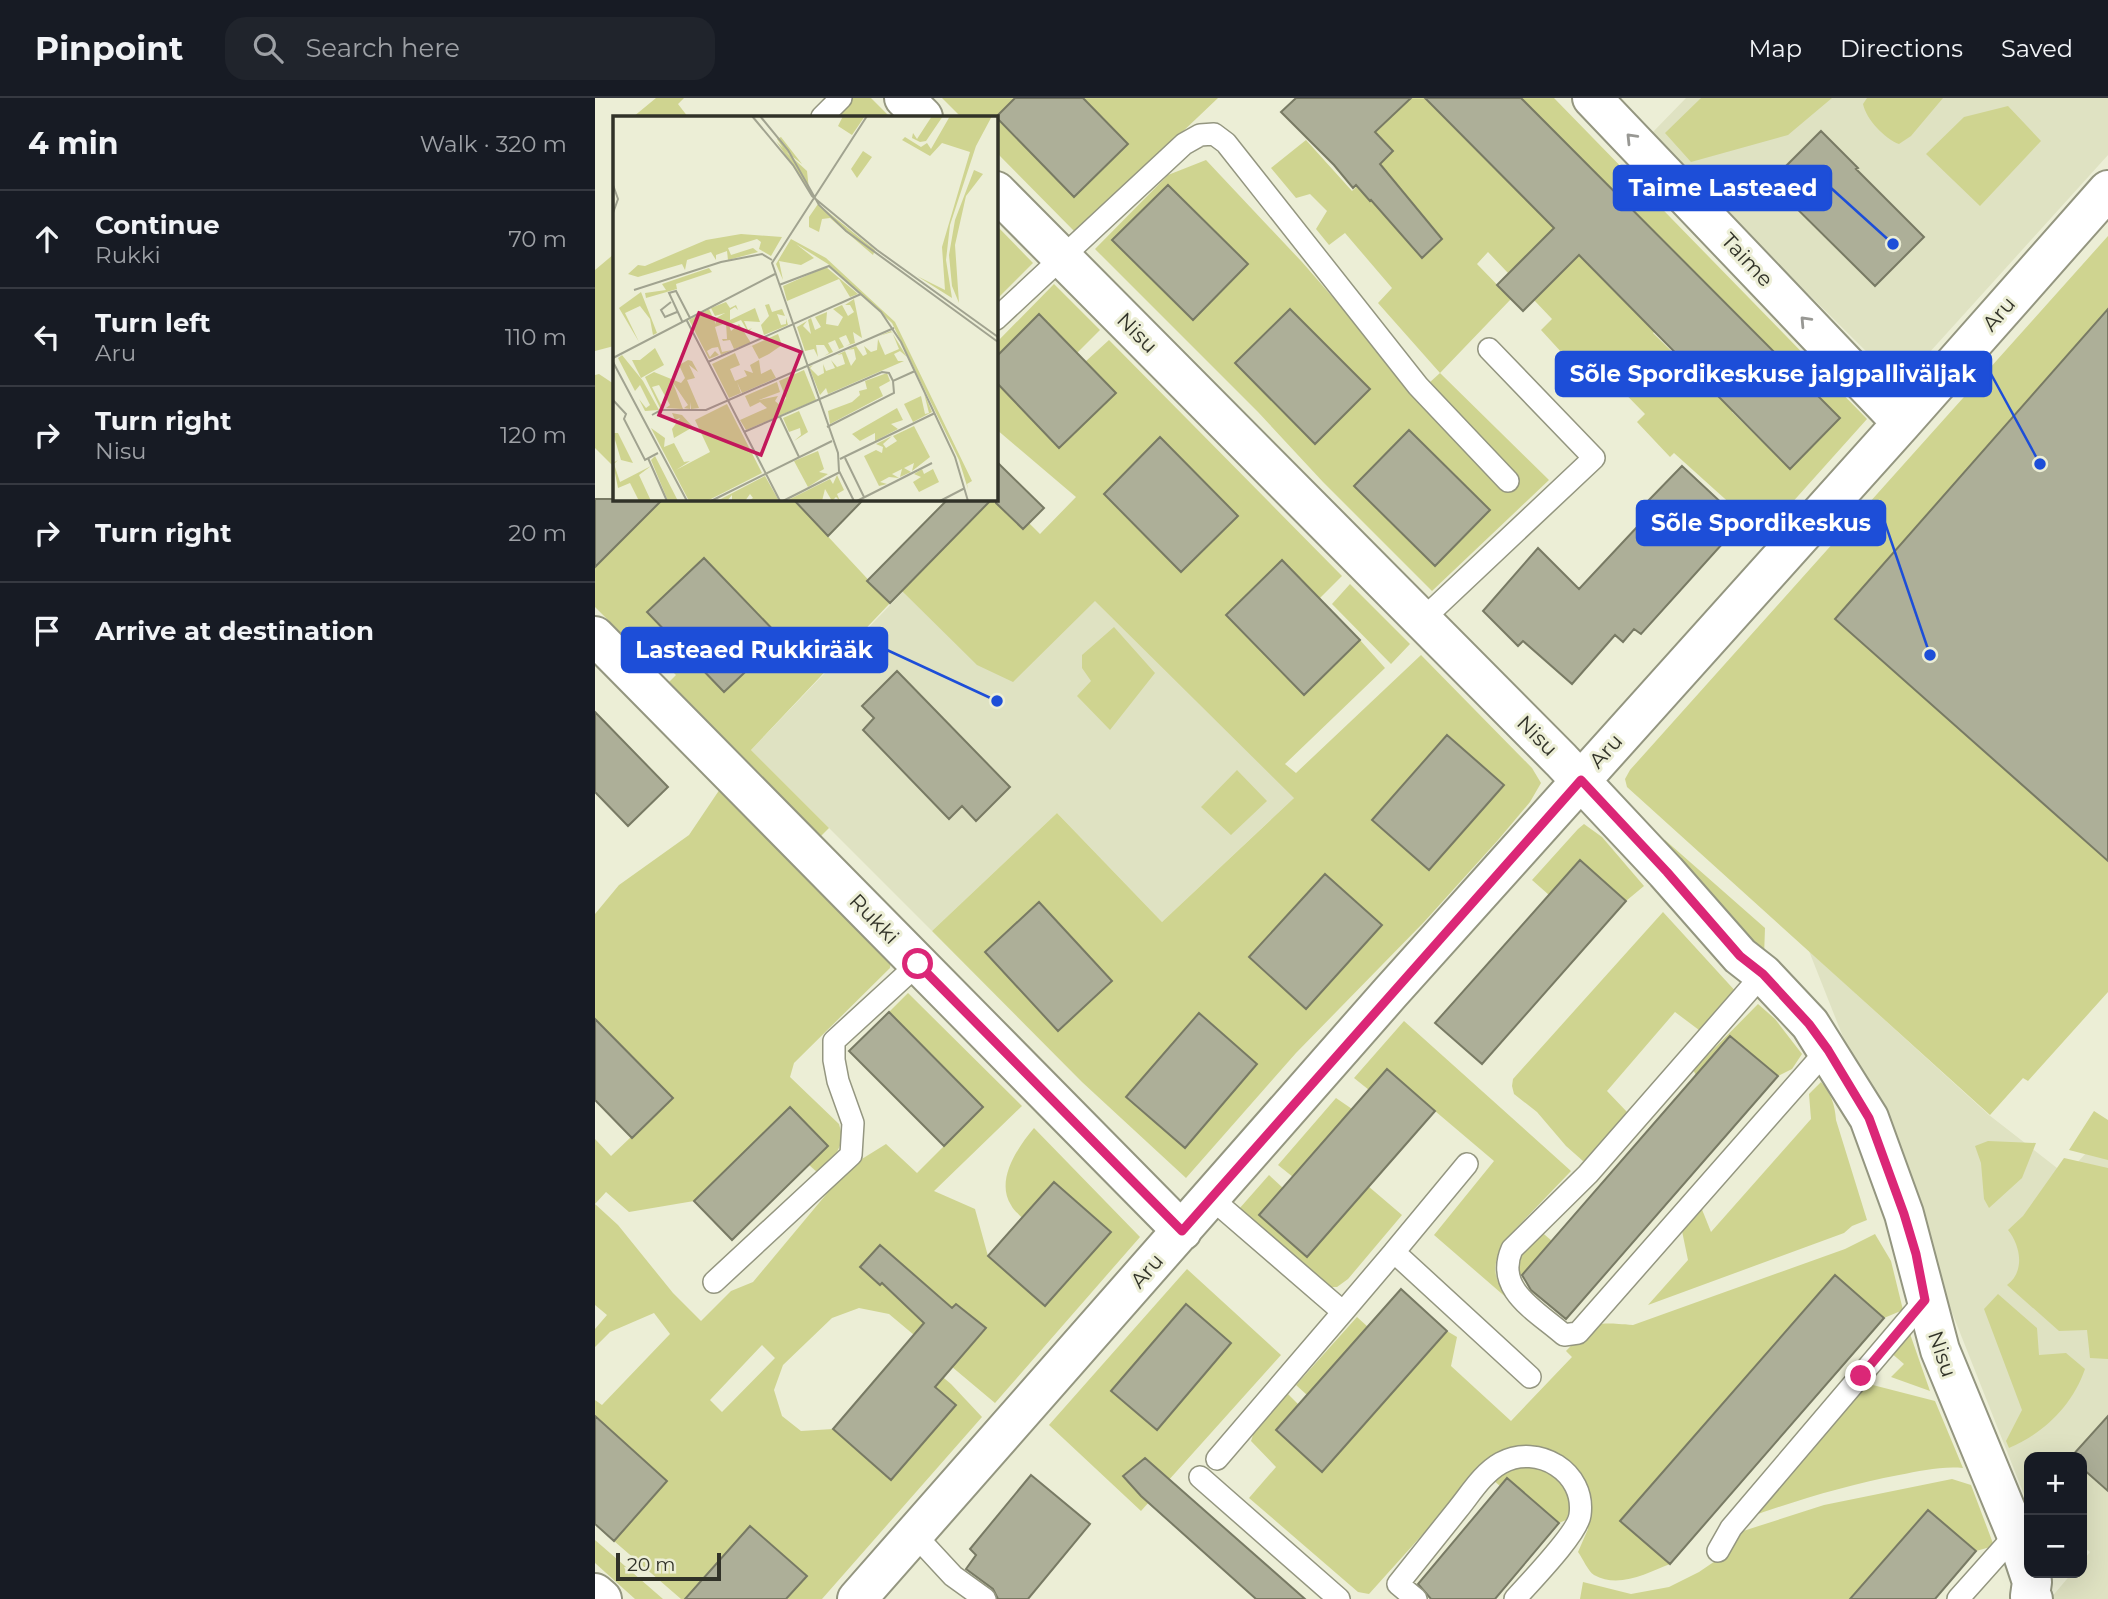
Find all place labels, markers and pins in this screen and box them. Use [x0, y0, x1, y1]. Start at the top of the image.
callout: Taime Lasteaed [1614, 166, 1831, 210]
callout: Sõle Spordikeskuse jalgpalliväljak [1556, 352, 1991, 396]
callout: Sõle Spordikeskus [1637, 501, 1885, 545]
callout: Lasteaed Rukkirääk [622, 628, 887, 672]

